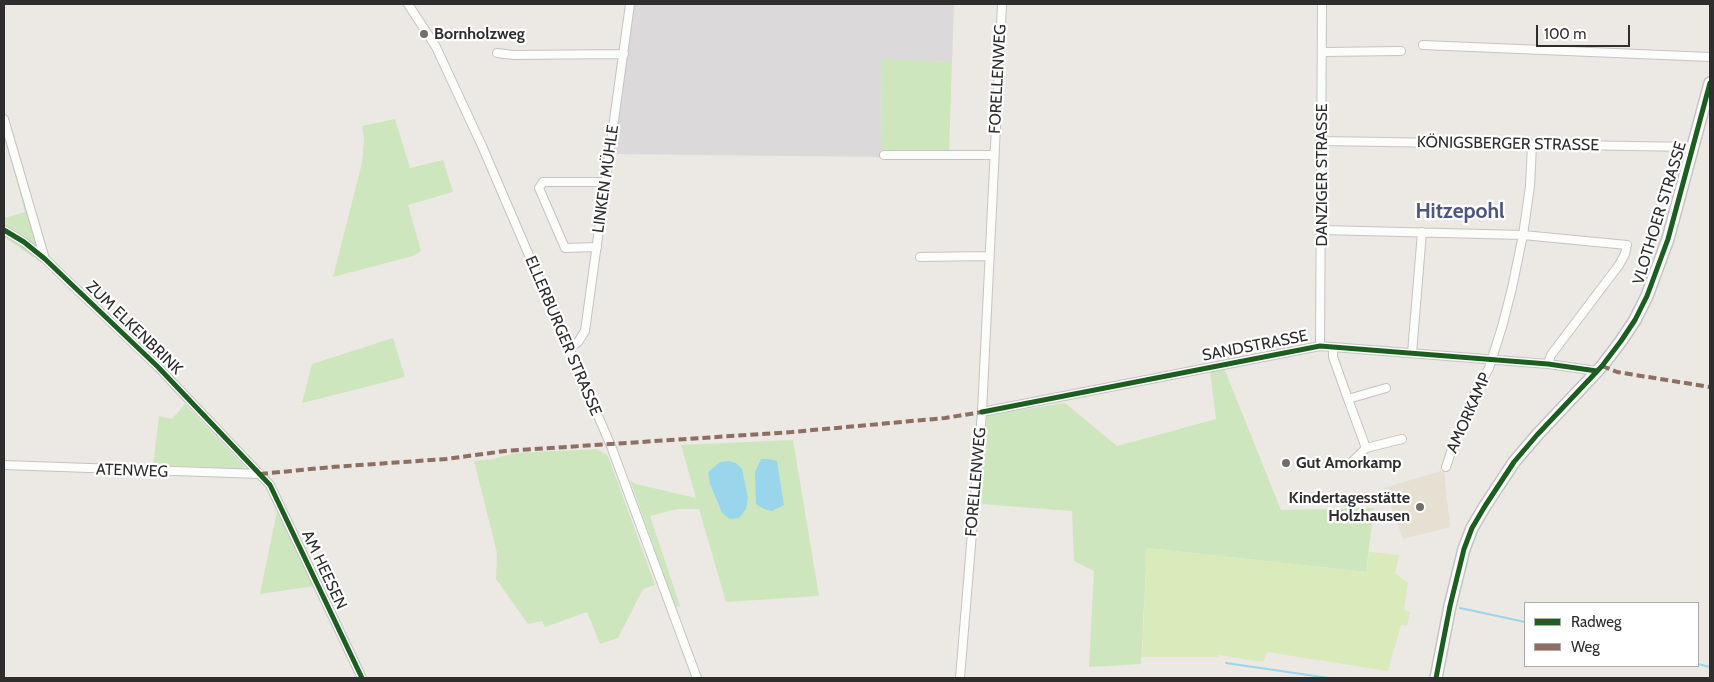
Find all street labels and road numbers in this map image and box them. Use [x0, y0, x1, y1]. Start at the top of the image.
street label: FORELLENWEG [986, 24, 1010, 134]
street label: DANZIGER STRASSE [1312, 103, 1332, 247]
street label: LINKEN MÜHLE [589, 124, 623, 234]
street label: KÖNIGSBERGER STRASSE [1417, 133, 1599, 155]
street label: VLOTHOER STRASSE [1629, 139, 1691, 287]
street label: ELLERBURGER STRASSE [521, 253, 605, 419]
street label: ZUM ELKENBRINK [82, 277, 186, 379]
street label: SANDSTRASSE [1201, 326, 1309, 366]
street label: AMORKAMP [1443, 370, 1495, 456]
street label: FORELLENWEG [962, 426, 990, 538]
street label: ATENWEG [96, 460, 168, 482]
street label: AM HEESEN [297, 527, 351, 613]

